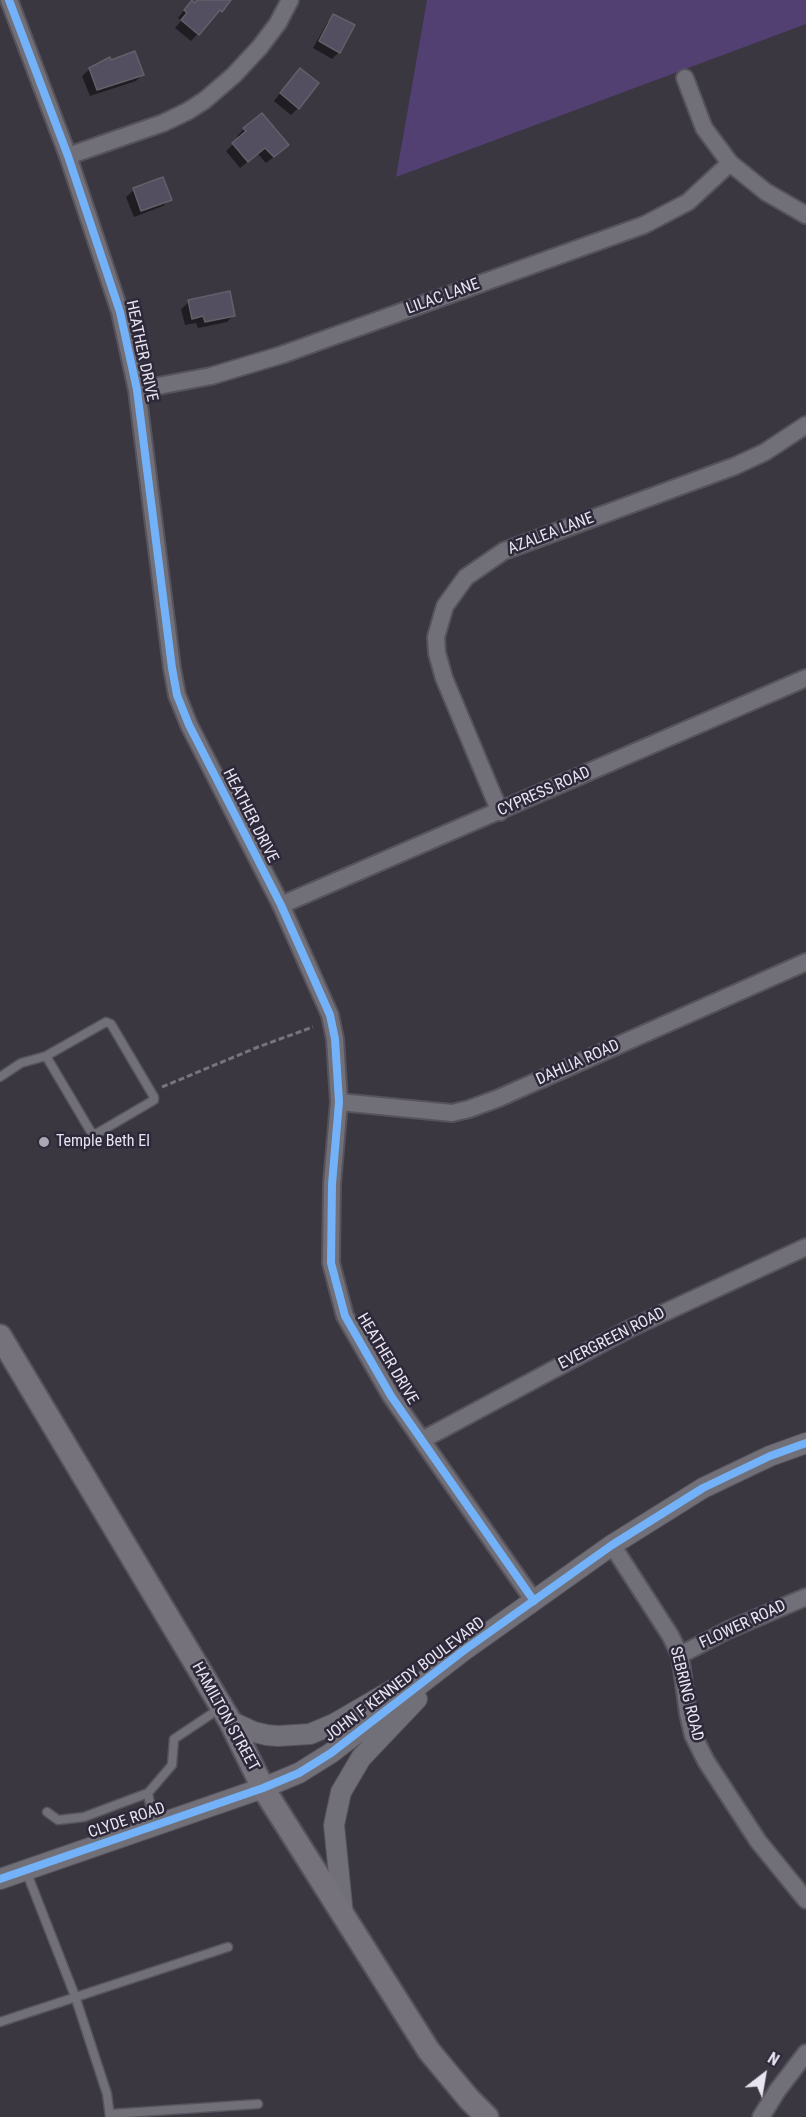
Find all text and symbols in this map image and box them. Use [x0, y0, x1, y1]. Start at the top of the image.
street label: LILAC LANE [404, 275, 482, 319]
street label: HEATHER DRIVE [121, 299, 161, 403]
street label: AZALEA LANE [505, 509, 597, 559]
street label: CYPRESS ROAD [495, 763, 593, 821]
street label: HEATHER DRIVE [218, 766, 282, 866]
street label: DAHLIA ROAD [533, 1036, 623, 1090]
place label: Temple Beth El [56, 1132, 150, 1152]
marker: Temple Beth El [37, 1135, 51, 1149]
street label: EVERGREEN ROAD [555, 1304, 669, 1374]
street label: HEATHER DRIVE [352, 1310, 422, 1408]
street label: FLOWER ROAD [697, 1597, 789, 1653]
street label: JOHN F KENNEDY BOULEVARD [321, 1613, 489, 1747]
street label: SEBRING ROAD [665, 1645, 707, 1743]
street label: HAMILTON STREET [187, 1659, 263, 1775]
street label: CLYDE ROAD [86, 1799, 168, 1843]
north arrow [734, 2045, 794, 2105]
text: N [764, 2048, 783, 2070]

